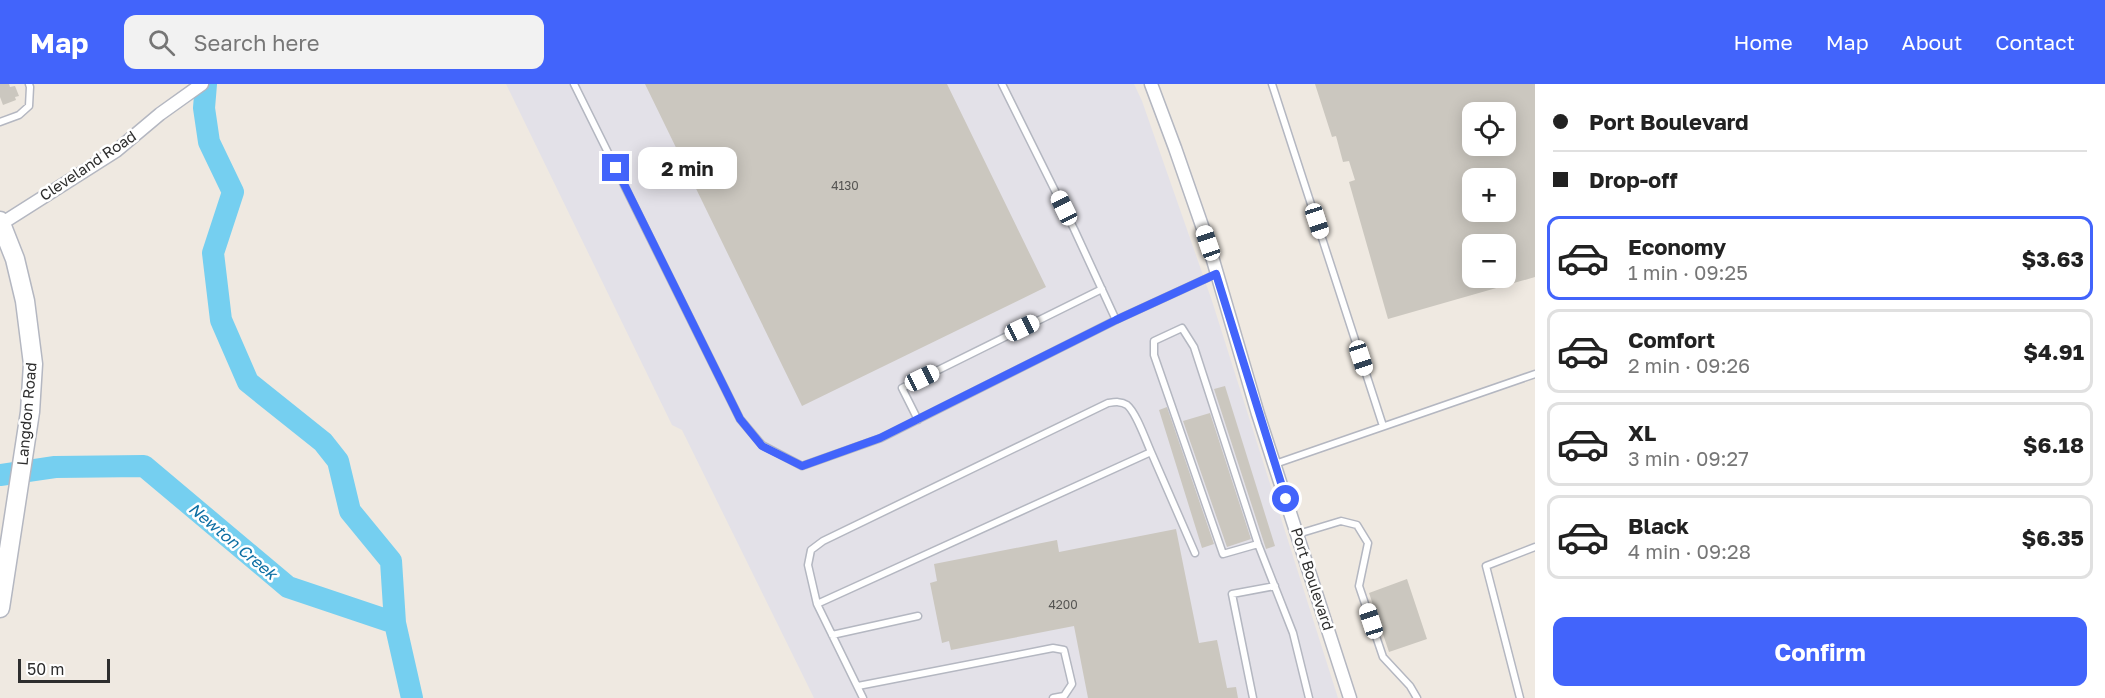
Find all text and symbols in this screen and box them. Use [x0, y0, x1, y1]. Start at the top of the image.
search box [124, 15, 544, 69]
text: Map [30, 26, 88, 59]
icon: search [145, 26, 178, 59]
text: Search here [193, 29, 319, 56]
text: Home [1733, 29, 1793, 55]
text: Map [1826, 29, 1869, 55]
text: About [1902, 29, 1962, 55]
text: Contact [1995, 29, 2075, 55]
map controls [1462, 102, 1516, 288]
button: locate [1462, 102, 1516, 156]
text: Port Boulevard [1589, 108, 1749, 135]
street label: Cleveland Road [36, 126, 139, 204]
callout: 2 min [637, 147, 736, 189]
route end [602, 154, 629, 181]
text: 2 min [661, 156, 714, 180]
text: Drop-off [1589, 166, 1678, 193]
button: + [1462, 168, 1516, 222]
house number: 4130 [831, 178, 859, 193]
car [1048, 188, 1080, 228]
car [1303, 201, 1331, 241]
car [1194, 223, 1222, 263]
icon: car [1556, 231, 1610, 285]
text: Economy [1628, 233, 1726, 260]
button: − [1462, 234, 1516, 288]
text: $3.63 [2021, 245, 2084, 272]
text: 1 min · 09:25 [1628, 260, 1748, 284]
car [1002, 312, 1042, 344]
icon: car [1556, 324, 1610, 378]
text: Comfort [1628, 326, 1715, 353]
car [1347, 338, 1375, 378]
text: $4.91 [2023, 338, 2084, 365]
text: 2 min · 09:26 [1628, 353, 1750, 377]
street label: Langdon Road [13, 362, 39, 466]
car [902, 362, 942, 394]
icon: car [1556, 417, 1610, 471]
text: XL [1628, 419, 1656, 446]
text: $6.18 [2023, 431, 2084, 458]
text: 3 min · 09:27 [1628, 446, 1749, 470]
route start [1272, 485, 1299, 512]
water label: Newton Creek [185, 498, 283, 585]
icon: car [1556, 510, 1610, 564]
text: Black [1628, 512, 1689, 539]
text: $6.35 [2021, 524, 2084, 551]
street label: Port Boulevard [1288, 525, 1338, 632]
text: 4 min · 09:28 [1628, 539, 1751, 563]
house number: 4200 [1048, 597, 1078, 612]
car [1357, 601, 1385, 641]
button: Confirm [1553, 617, 2087, 686]
scale bar [18, 656, 110, 684]
text: 50 m [27, 659, 64, 679]

